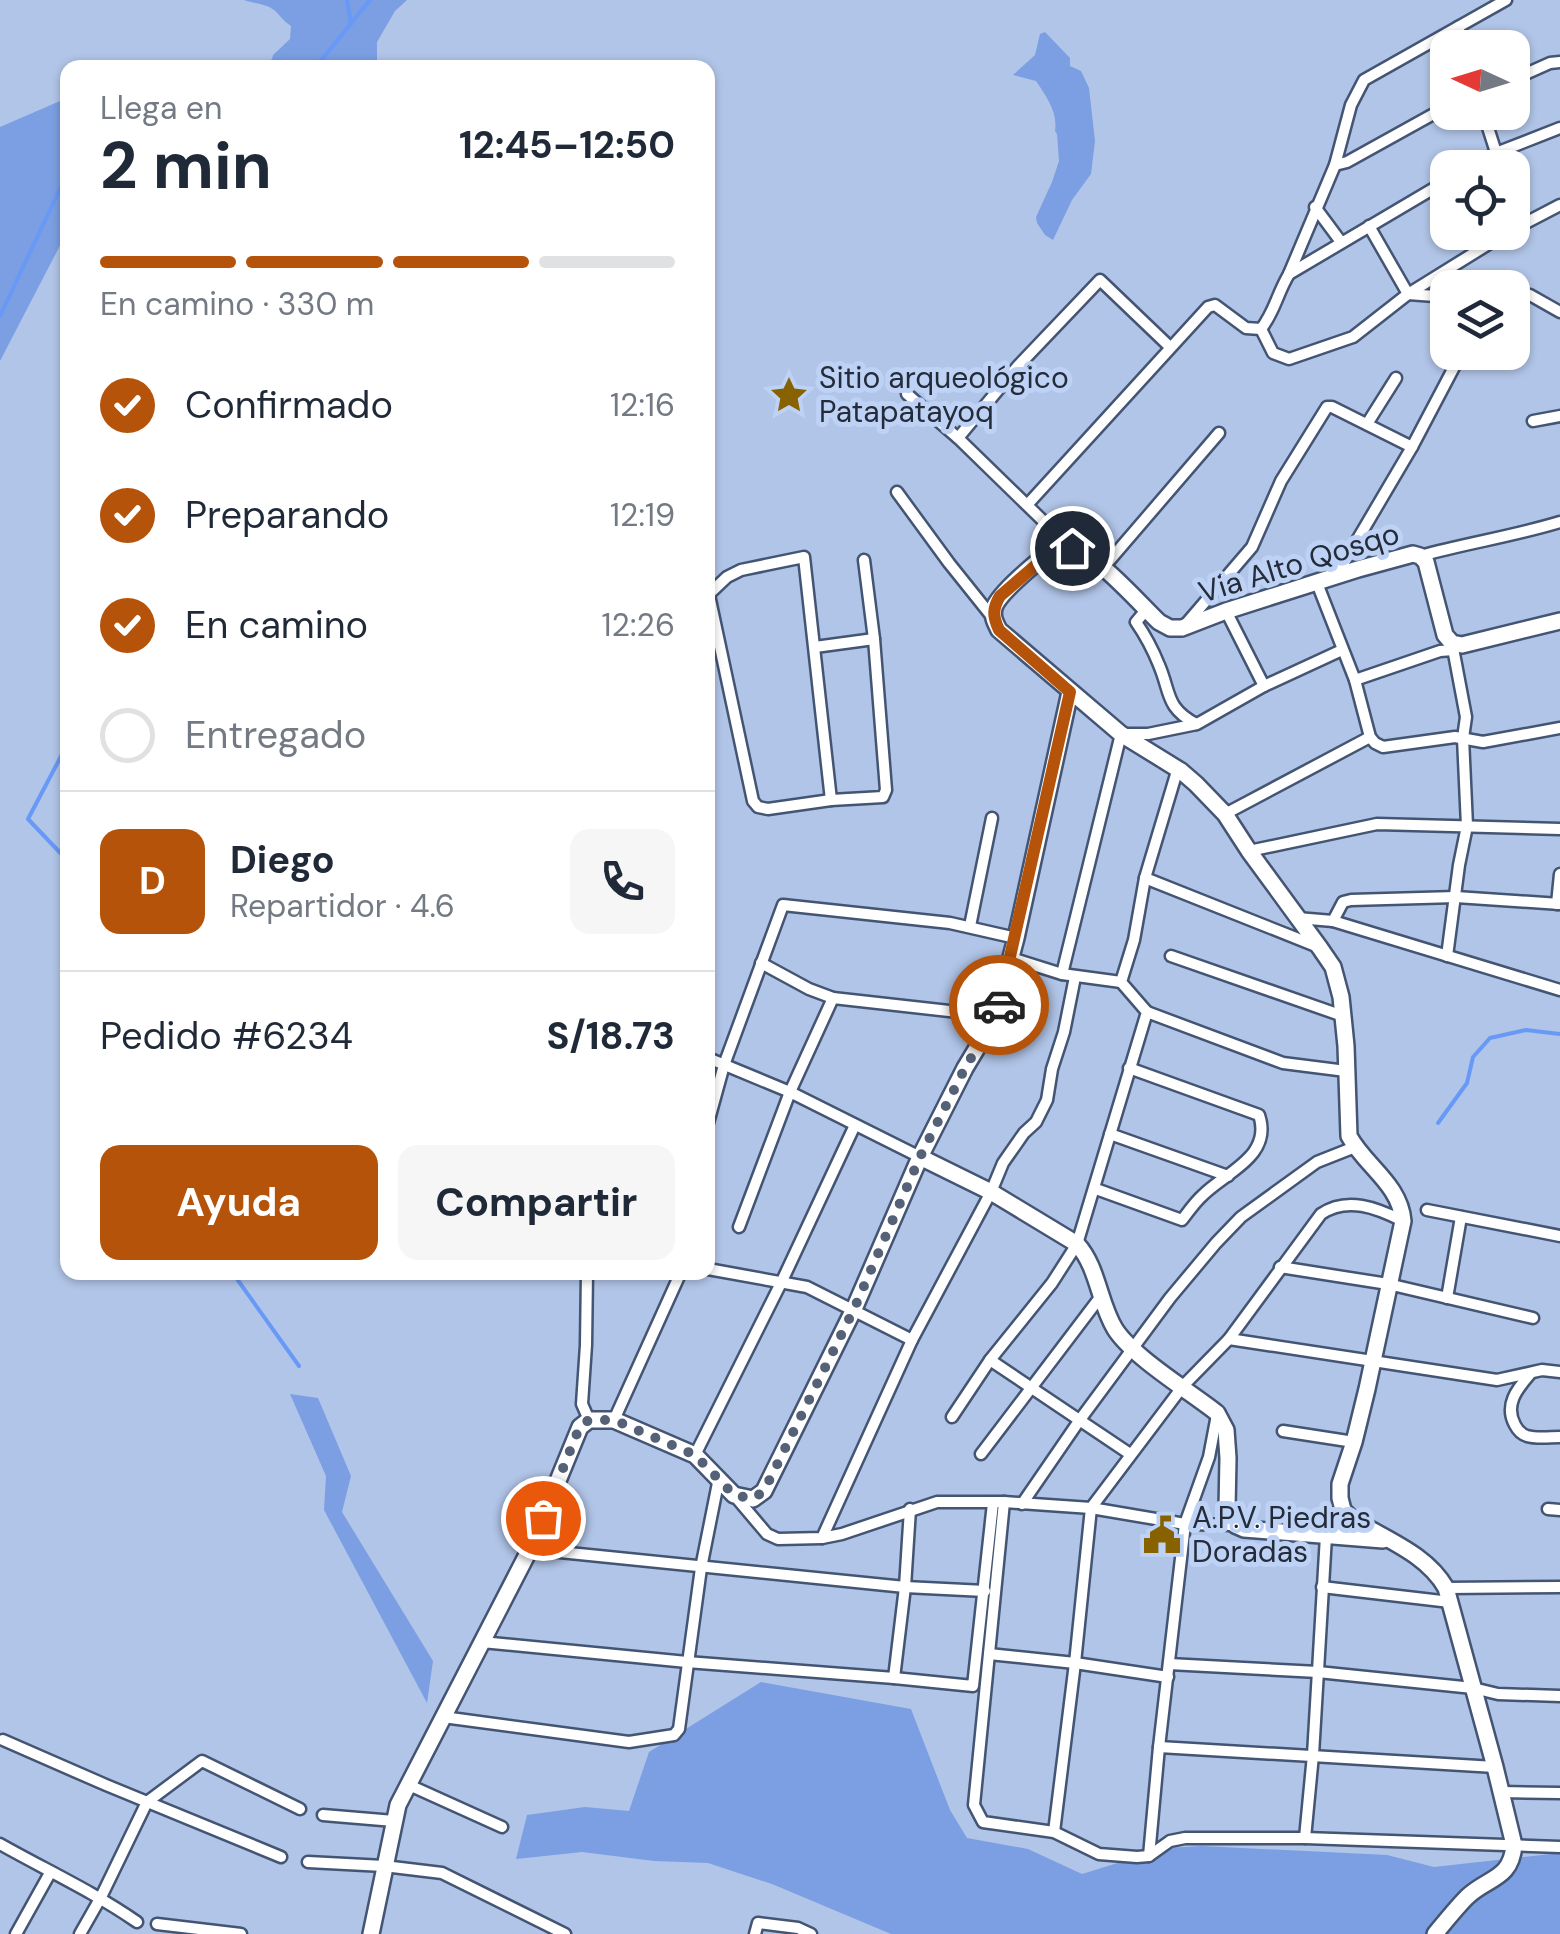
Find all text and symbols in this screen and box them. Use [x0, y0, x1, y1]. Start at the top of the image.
north arrow [1430, 30, 1530, 130]
map controls [1430, 30, 1530, 370]
text: Llega en [100, 87, 222, 129]
text: 12:45–12:50 [459, 120, 675, 170]
text: 2 min [100, 124, 272, 208]
button: locate [1430, 150, 1530, 250]
button: layers [1430, 270, 1530, 370]
text: En camino · 330 m [100, 283, 374, 325]
place label: Sitio arqueológico Patapatayoq [819, 358, 1069, 431]
place icon: Sitio arqueológico Patapatayoq [768, 374, 810, 416]
icon: check [100, 378, 155, 433]
text: Confirmado [185, 380, 393, 430]
text: 12:16 [610, 384, 675, 426]
icon: check [100, 488, 155, 543]
text: Preparando [185, 490, 389, 540]
text: 12:19 [610, 494, 675, 536]
pin [1030, 506, 1115, 591]
street label: Via Alto Qosqo [1194, 513, 1404, 612]
icon: home [1045, 521, 1100, 576]
icon: check [100, 598, 155, 653]
text: En camino [185, 600, 368, 650]
text: 12:26 [602, 604, 675, 646]
text: Entregado [185, 710, 366, 760]
button: phone [570, 829, 675, 934]
text: Diego [230, 835, 335, 885]
text: D [139, 856, 166, 906]
text: Repartidor · 4.6 [230, 885, 455, 927]
courier [949, 955, 1049, 1055]
icon: car [972, 978, 1027, 1033]
text: Pedido #6234 [100, 1011, 353, 1061]
text: S/18.73 [547, 1011, 675, 1061]
button: Ayuda [100, 1145, 378, 1260]
button: Compartir [398, 1145, 675, 1260]
pin [501, 1476, 586, 1561]
icon: bag [516, 1491, 571, 1546]
place label: A.P.V. Piedras Doradas [1192, 1498, 1371, 1571]
public building icon: A.P.V. Piedras Doradas [1141, 1514, 1183, 1556]

